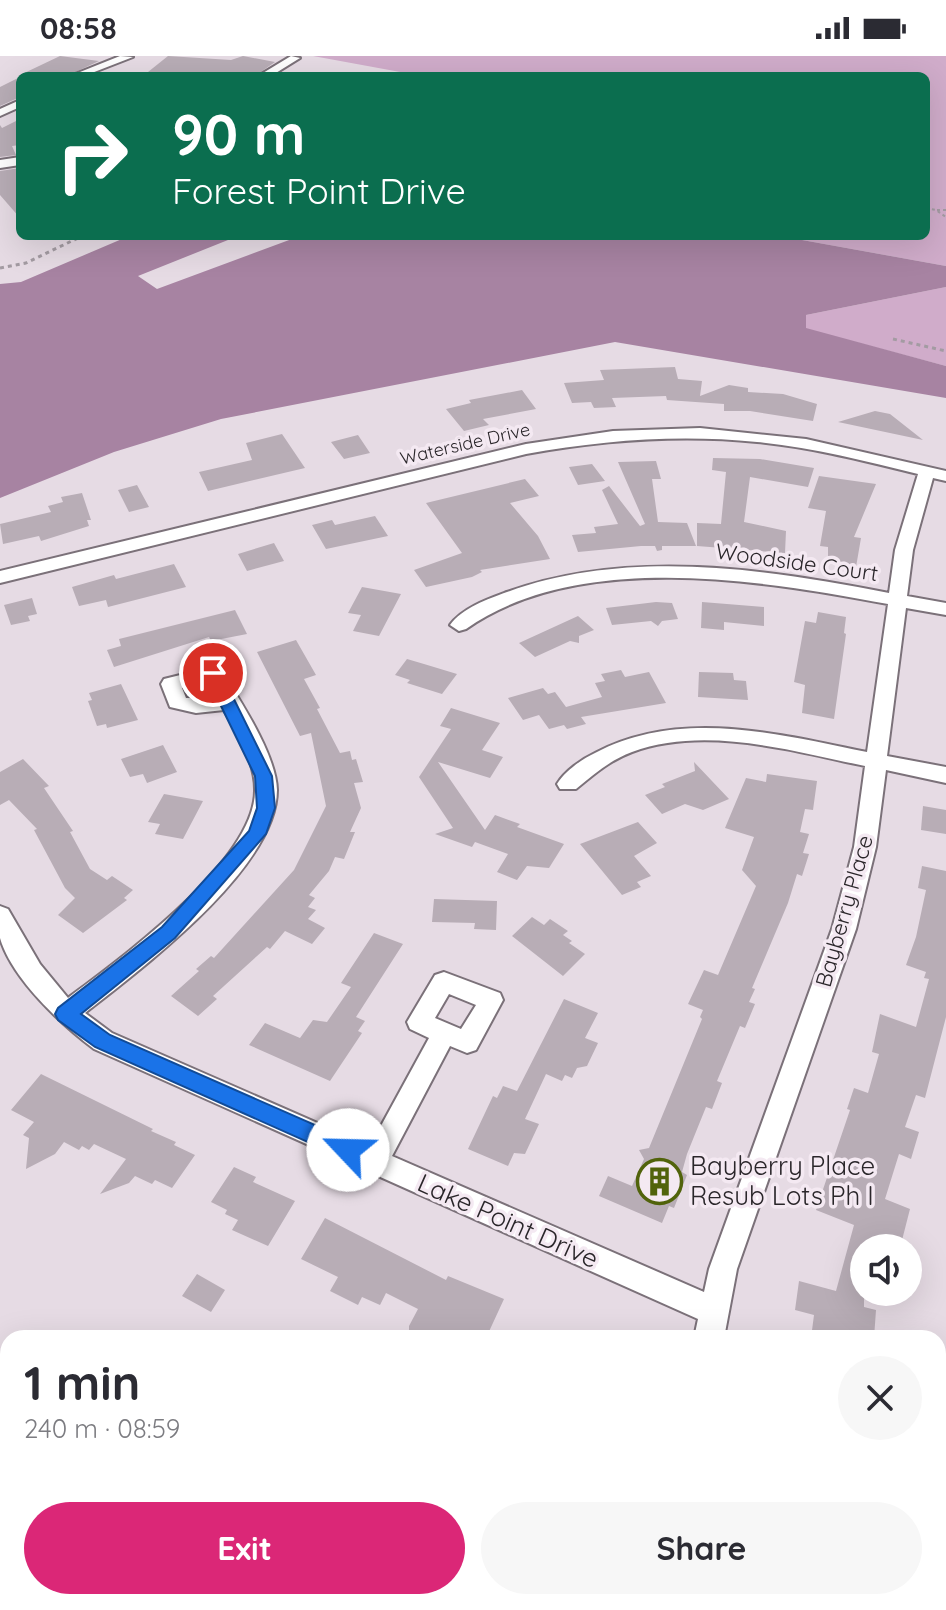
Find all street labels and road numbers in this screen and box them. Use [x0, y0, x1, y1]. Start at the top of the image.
street label: Waterside Drive [398, 417, 532, 470]
street label: Woodside Court [714, 537, 880, 587]
street label: Bayberry Place [809, 832, 879, 990]
street label: Lake Point Drive [413, 1166, 604, 1275]

